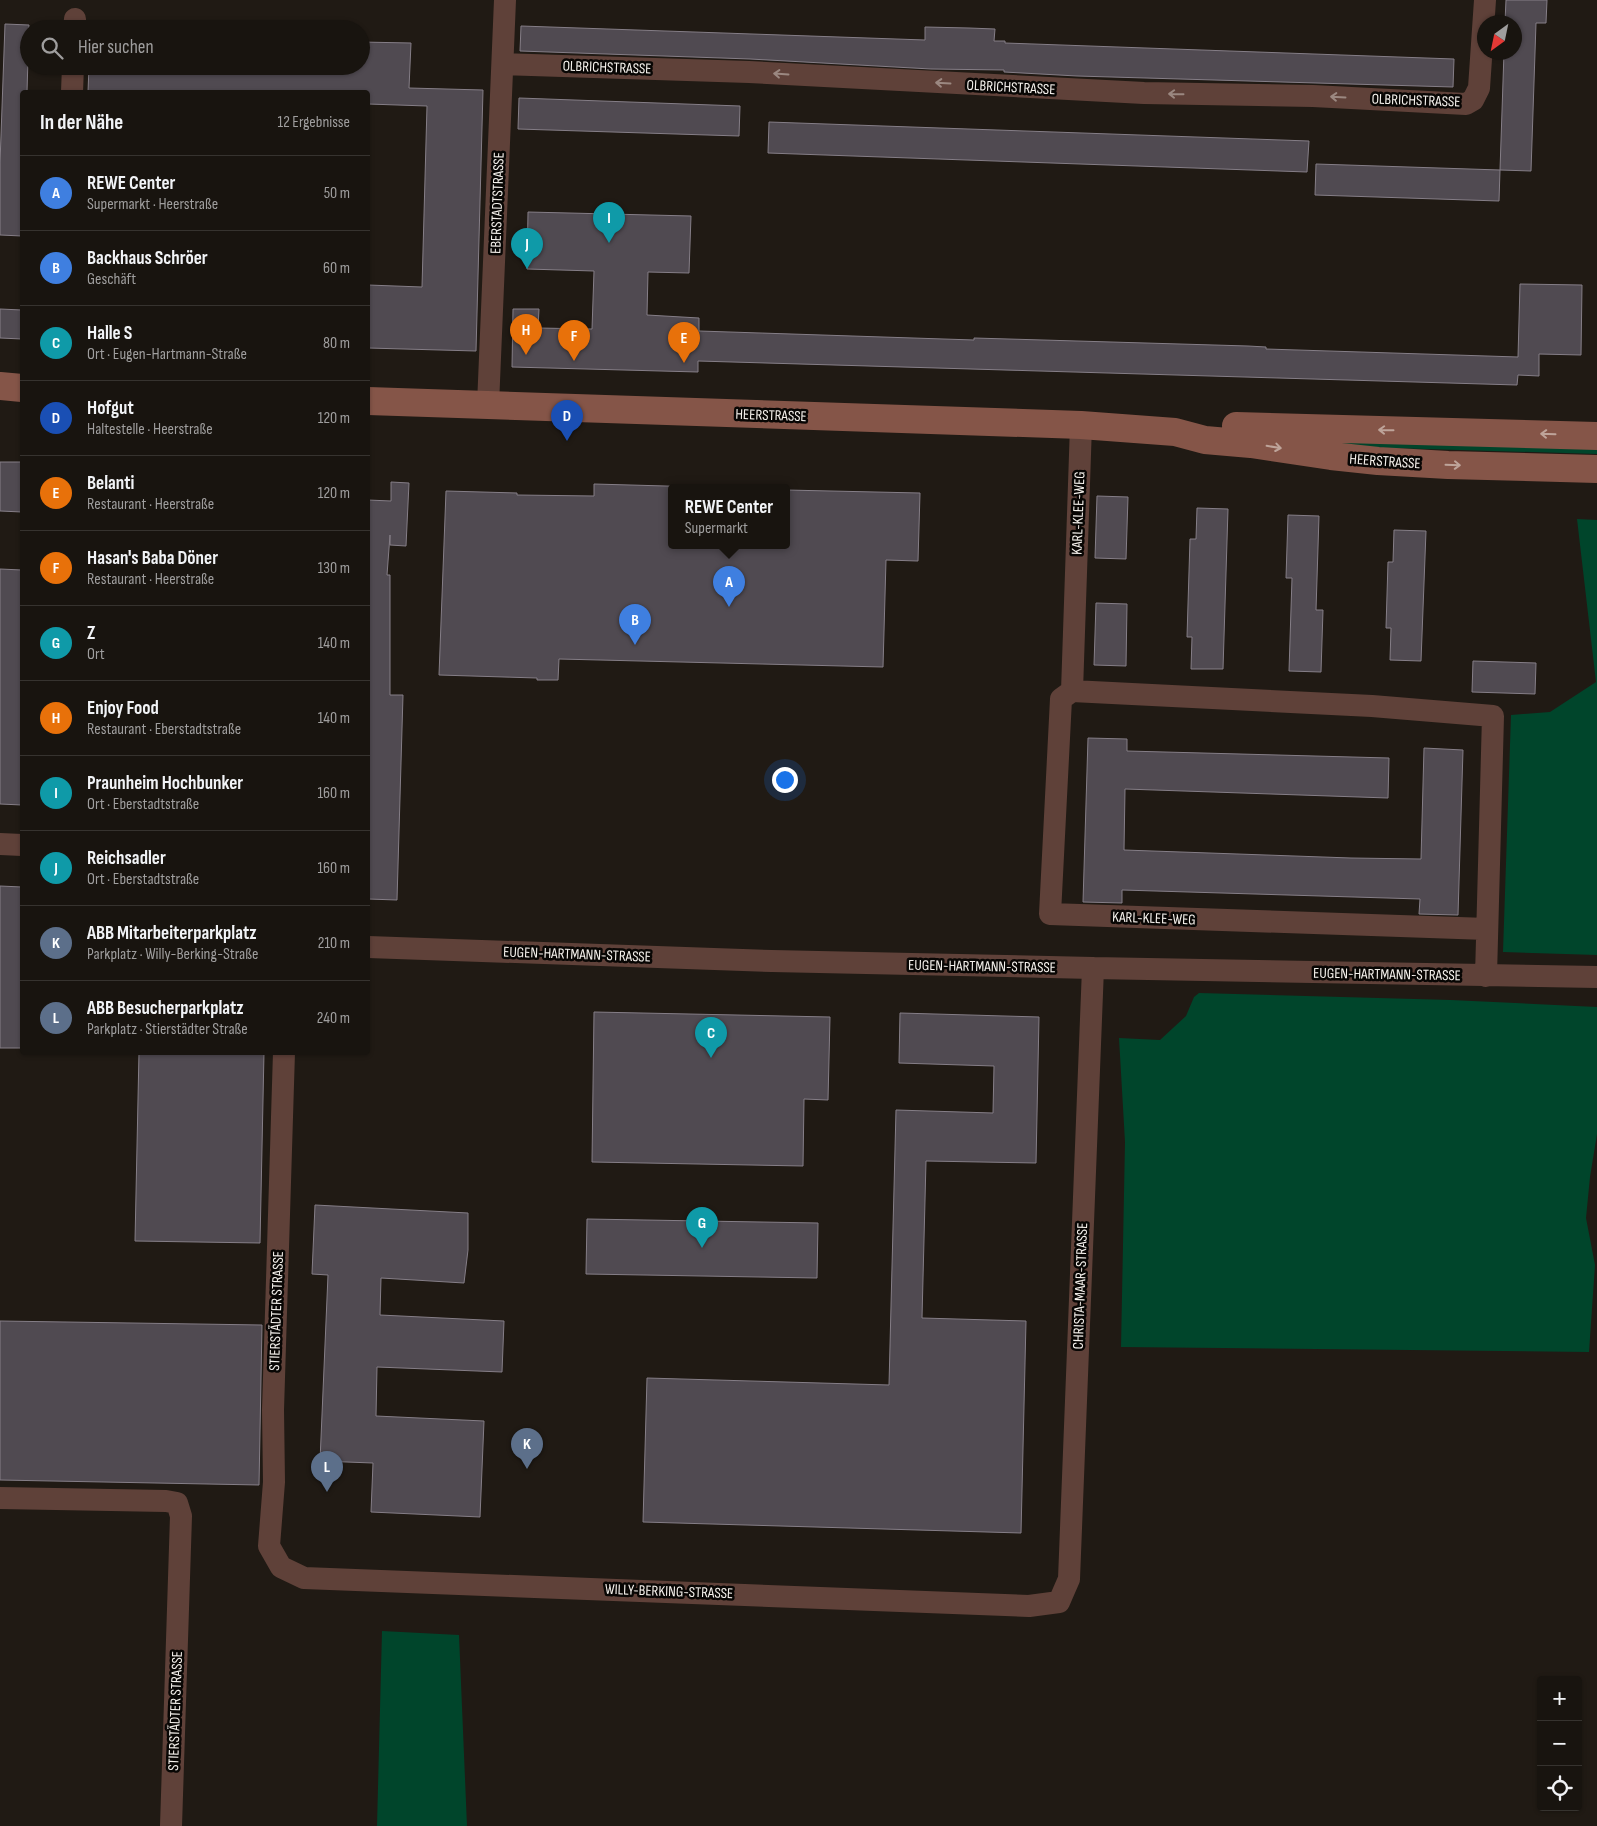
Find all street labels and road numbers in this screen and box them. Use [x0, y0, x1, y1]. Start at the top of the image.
street label: OLBRICHSTRASSE [562, 56, 652, 79]
street label: OLBRICHSTRASSE [966, 76, 1056, 99]
street label: OLBRICHSTRASSE [1371, 89, 1461, 112]
street label: EBERSTADTSTRASSE [486, 152, 509, 254]
street label: HEERSTRASSE [735, 405, 807, 426]
street label: HEERSTRASSE [1349, 450, 1421, 473]
street label: KARL-KLEE-WEG [1068, 471, 1089, 555]
street label: KARL-KLEE-WEG [1112, 908, 1196, 929]
street label: EUGEN-HARTMANN-STRASSE [503, 942, 651, 967]
street label: EUGEN-HARTMANN-STRASSE [908, 956, 1056, 977]
street label: EUGEN-HARTMANN-STRASSE [1313, 964, 1461, 985]
street label: CHRISTA-MAAR-STRASSE [1069, 1222, 1092, 1350]
street label: STIERSTÄDTER STRASSE [265, 1251, 288, 1371]
street label: WILLY-BERKING-STRASSE [605, 1580, 733, 1603]
street label: STIERSTÄDTER STRASSE [164, 1651, 187, 1771]

